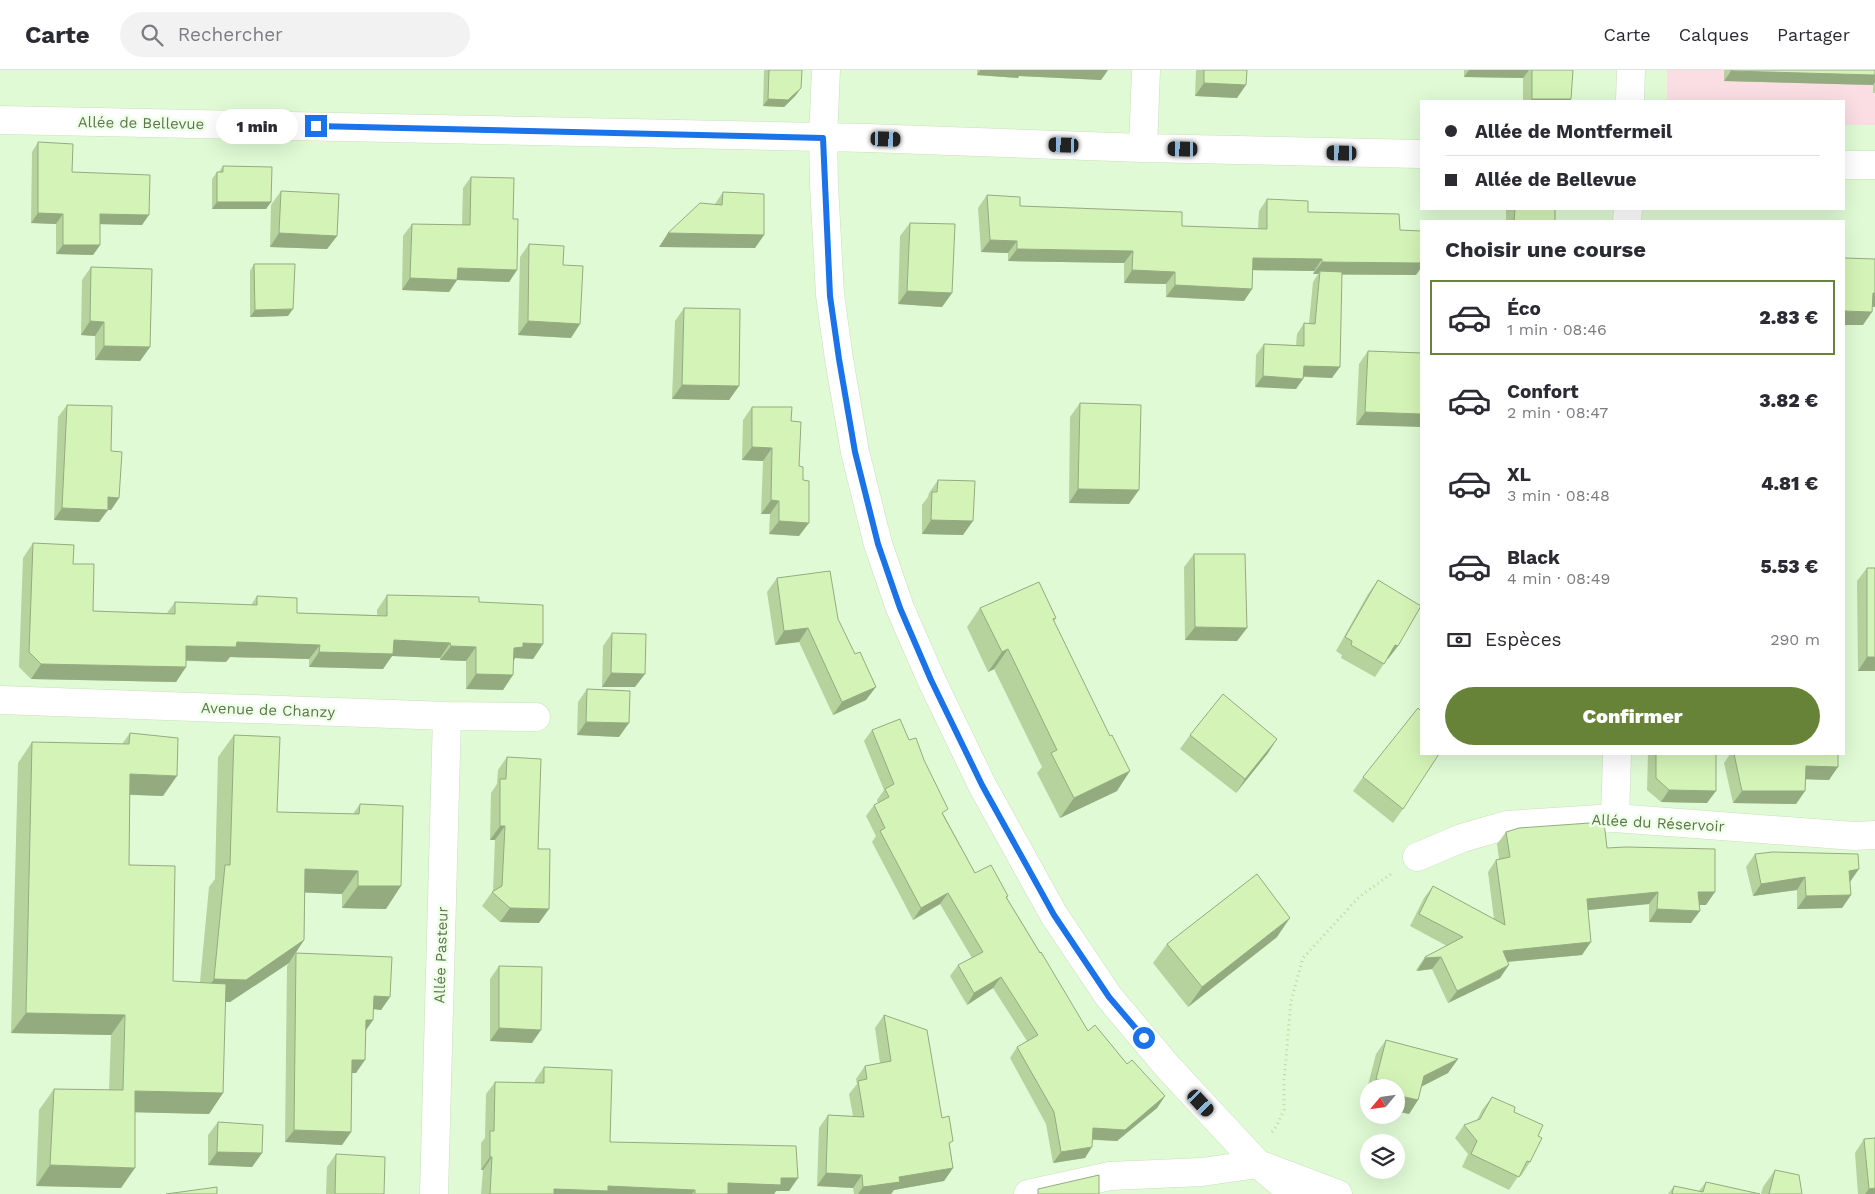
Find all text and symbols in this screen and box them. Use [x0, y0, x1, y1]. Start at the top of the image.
search box [120, 12, 470, 57]
text: Carte [25, 21, 90, 49]
icon: search [138, 21, 166, 49]
text: Rechercher [178, 23, 283, 46]
text: Carte [1603, 24, 1651, 45]
text: Calques [1679, 24, 1749, 45]
text: Partager [1777, 24, 1850, 45]
callout: 1 min [216, 108, 298, 144]
street label: Allée de Bellevue [78, 113, 204, 133]
route end [305, 115, 327, 137]
text: 1 min [236, 117, 278, 136]
text: Allée de Montfermeil [1475, 120, 1672, 143]
car [870, 131, 901, 147]
car [1048, 137, 1079, 153]
car [1167, 141, 1198, 157]
car [1326, 145, 1357, 161]
text: Allée de Bellevue [1475, 168, 1637, 191]
text: Choisir une course [1445, 237, 1646, 262]
icon: car [1447, 295, 1492, 340]
text: Éco [1507, 297, 1541, 320]
text: 2.83 € [1759, 306, 1818, 329]
text: 1 min · 08:46 [1507, 320, 1607, 339]
icon: car [1447, 378, 1492, 423]
text: Confort [1507, 380, 1578, 403]
text: 3.82 € [1759, 389, 1818, 412]
text: 2 min · 08:47 [1507, 403, 1608, 422]
icon: car [1447, 461, 1492, 506]
text: XL [1507, 463, 1531, 486]
text: 4.81 € [1761, 472, 1818, 495]
text: 3 min · 08:48 [1507, 486, 1610, 505]
icon: car [1447, 544, 1492, 589]
text: Black [1507, 546, 1560, 569]
text: 5.53 € [1760, 555, 1818, 578]
text: 4 min · 08:49 [1507, 569, 1610, 588]
icon: cash [1445, 626, 1473, 654]
text: Espèces [1485, 628, 1562, 651]
text: 290 m [1770, 630, 1820, 649]
button: Confirmer [1445, 687, 1820, 745]
street label: Avenue de Chanzy [201, 699, 336, 721]
street label: Allée du Réservoir [1591, 811, 1725, 835]
street label: Allée Pasteur [430, 906, 452, 1004]
route start [1133, 1027, 1155, 1049]
north arrow [1360, 1079, 1405, 1124]
map controls [1360, 1079, 1405, 1179]
car [1185, 1087, 1216, 1119]
button: layers [1360, 1134, 1405, 1179]

